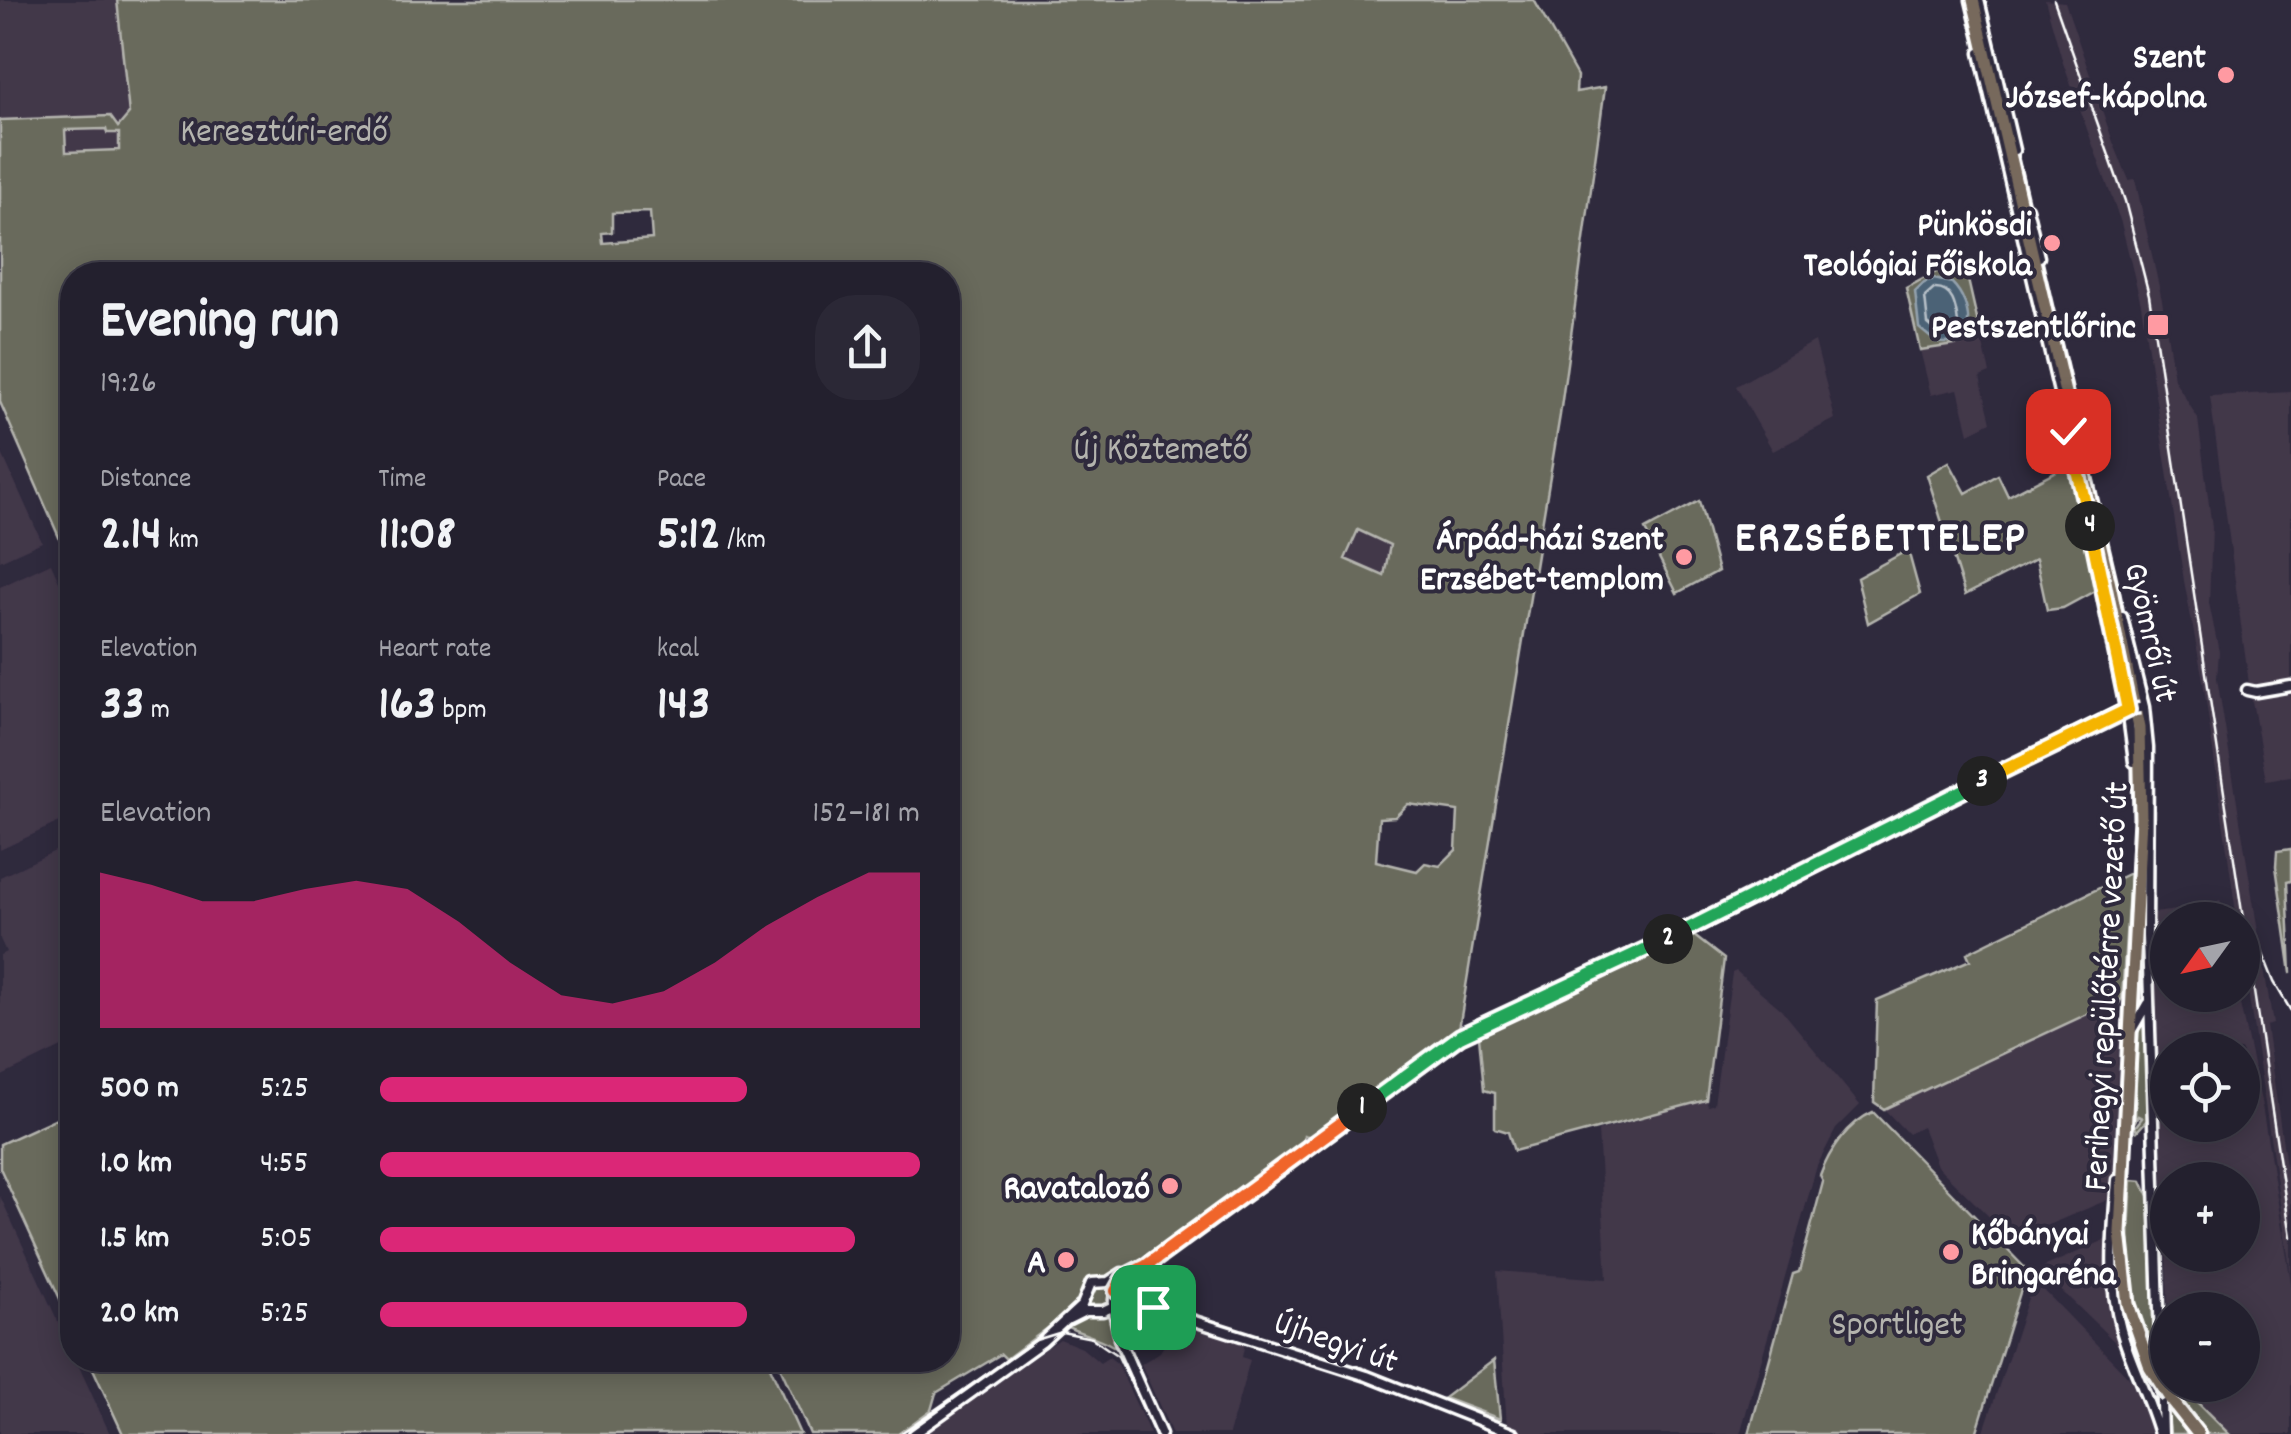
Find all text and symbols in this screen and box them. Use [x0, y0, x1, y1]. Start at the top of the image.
place label: Szent József-kápolna [2006, 35, 2208, 125]
marker: Szent József-kápolna [2215, 64, 2237, 86]
park label: Keresztúri-erdő [180, 109, 388, 159]
place label: Pünkösdi Teológiai Főiskola [1804, 203, 2034, 293]
marker: Pünkösdi Teológiai Főiskola [2041, 232, 2063, 254]
text: Evening run [100, 285, 339, 364]
button: share [815, 295, 920, 400]
place label: Pestszentlőrinc [1931, 305, 2136, 355]
marker: Pestszentlőrinc [2145, 312, 2171, 338]
text: 19:26 [100, 362, 157, 408]
pin [2026, 389, 2111, 474]
icon: check [2041, 404, 2096, 459]
park label: Új Köztemető [1074, 427, 1249, 477]
text: Distance [100, 461, 191, 501]
text: Time [378, 461, 426, 501]
text: Pace [657, 461, 706, 501]
text: 2.14 [100, 501, 162, 573]
text: 11:08 [378, 501, 456, 573]
text: 5:12 [657, 501, 721, 573]
pin: 4 [2065, 501, 2115, 551]
text: 4 [2084, 506, 2096, 546]
district label: ERZSÉBETTELEP [1735, 509, 2027, 573]
place label: Árpád-házi Szent Erzsébet-templom [1420, 517, 1664, 607]
text: km [162, 522, 199, 562]
text: /km [721, 522, 766, 562]
marker: Árpád-házi Szent Erzsébet-templom [1673, 546, 1695, 568]
street label: Gyömrői út [2108, 558, 2189, 708]
text: Elevation [100, 631, 197, 671]
text: Heart rate [378, 631, 491, 671]
text: kcal [657, 631, 699, 671]
text: 33 [100, 671, 144, 743]
text: 163 [378, 671, 436, 743]
text: 143 [657, 671, 711, 743]
text: m [144, 692, 170, 732]
text: bpm [436, 692, 487, 732]
pin: 3 [1957, 756, 2007, 806]
text: 3 [1976, 761, 1988, 801]
street label: Ferihegyi repülőtérre vezető út [2073, 780, 2145, 1192]
text: Elevation [100, 792, 211, 838]
text: 152–181 m [812, 792, 920, 838]
north arrow [2150, 902, 2260, 1012]
map controls [2150, 902, 2260, 1402]
pin: 2 [1643, 914, 1693, 964]
text: 2 [1662, 919, 1674, 959]
button: locate [2150, 1032, 2260, 1142]
text: 500 m [100, 1067, 179, 1113]
text: 5:25 [260, 1067, 309, 1113]
pin: 1 [1337, 1083, 1387, 1133]
text: 1 [1359, 1088, 1365, 1128]
text: 1.0 km [100, 1142, 172, 1188]
text: 4:55 [260, 1142, 308, 1188]
button: + [2150, 1162, 2260, 1272]
place label: Ravatalozó [1003, 1166, 1150, 1216]
marker: Ravatalozó [1159, 1175, 1181, 1197]
place label: Kőbányai Bringaréna [1971, 1212, 2117, 1302]
text: 1.5 km [100, 1217, 170, 1263]
text: 5:05 [260, 1217, 312, 1263]
place label: A [1027, 1240, 1046, 1290]
marker: Kőbányai Bringaréna [1940, 1241, 1962, 1263]
marker: A [1055, 1249, 1077, 1271]
pin [1111, 1265, 1196, 1350]
icon: arrive [1126, 1280, 1181, 1335]
text: 2.0 km [100, 1292, 179, 1338]
text: 5:25 [260, 1292, 309, 1338]
button: − [2150, 1292, 2260, 1402]
street label: Újhegyi út [1267, 1300, 1404, 1389]
park label: Sportliget [1831, 1302, 1963, 1352]

